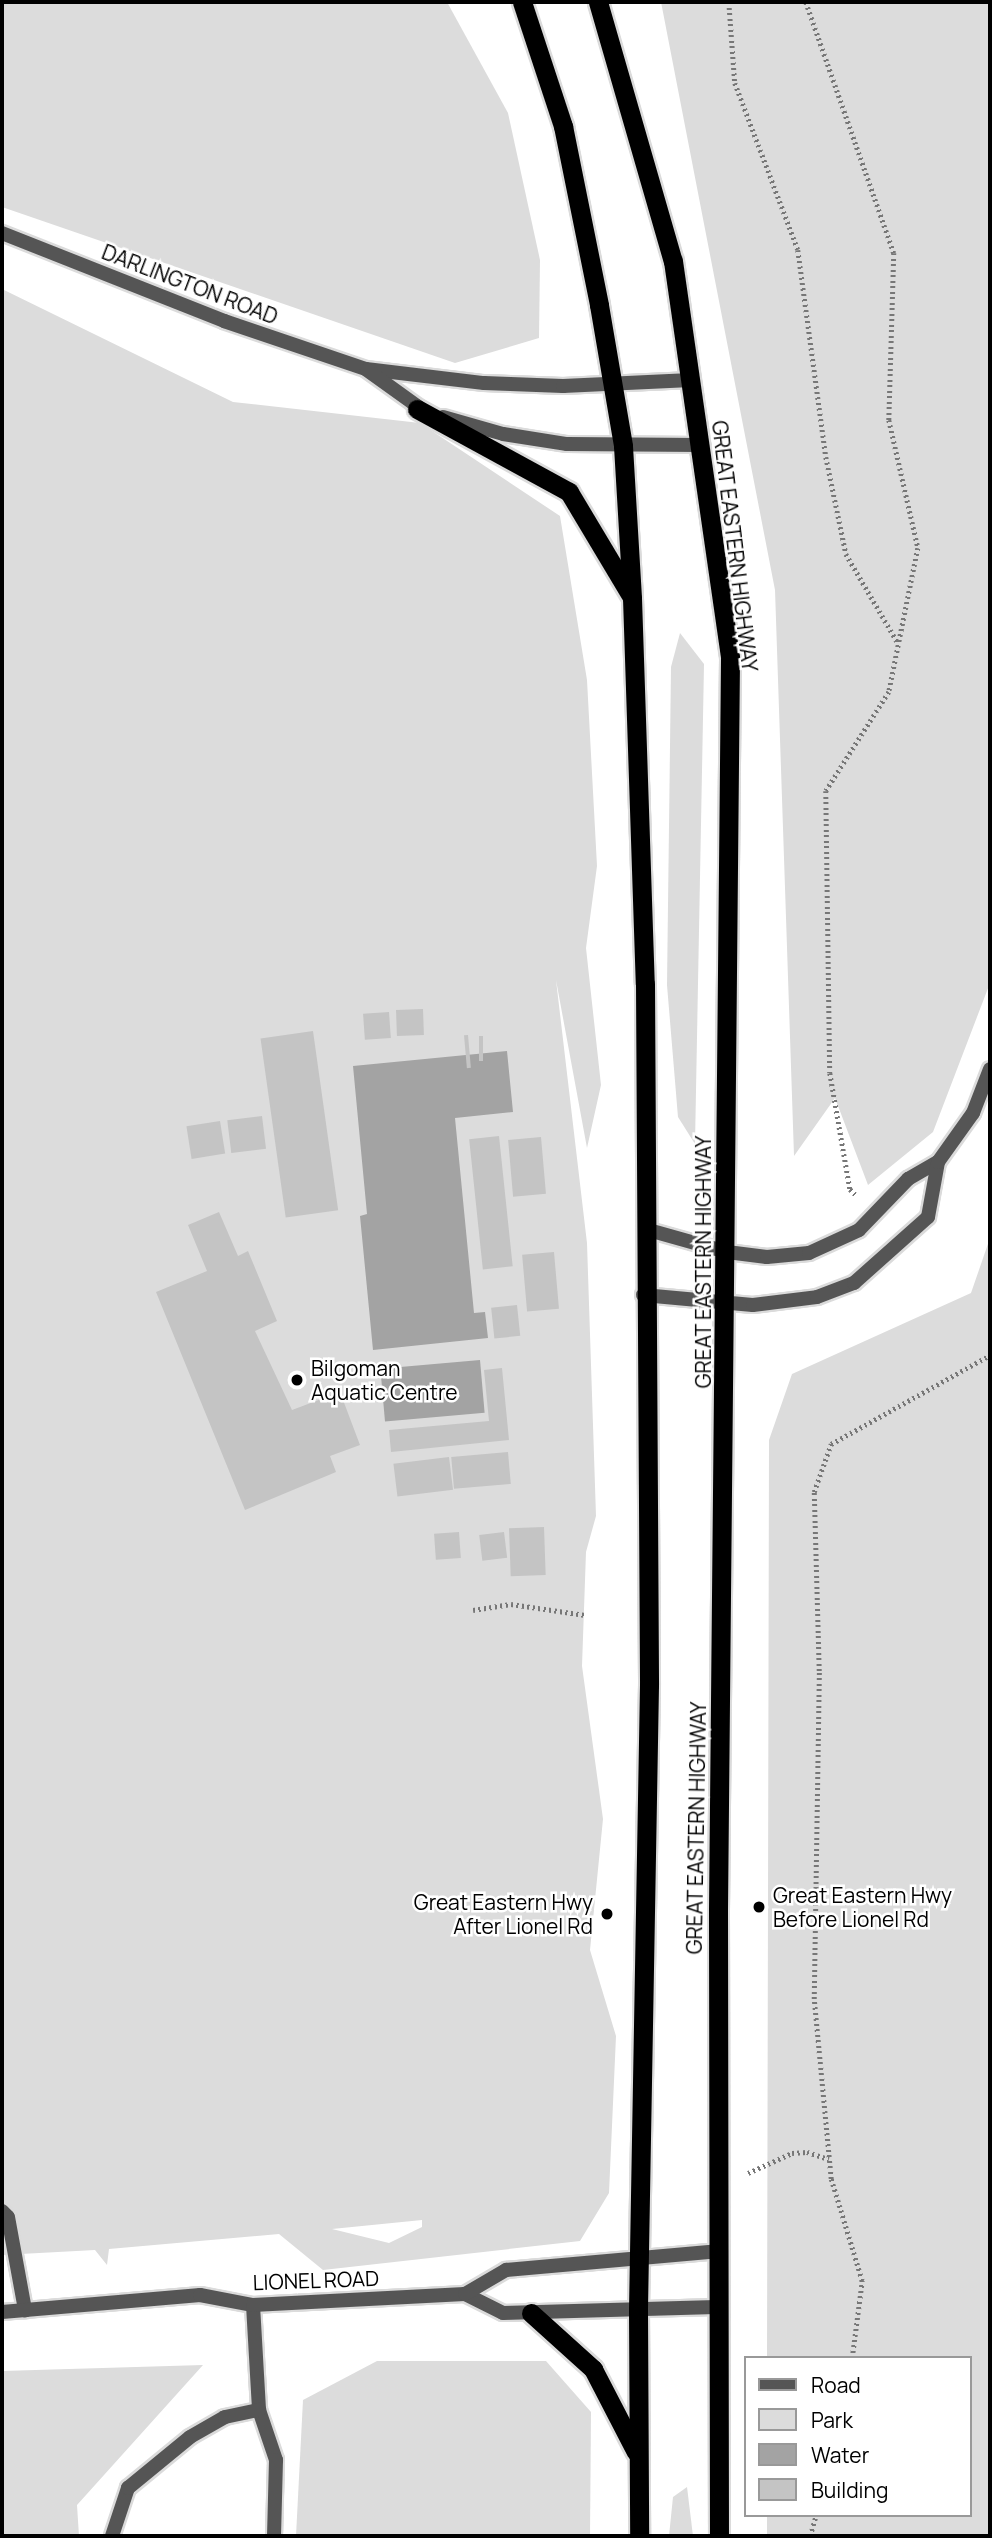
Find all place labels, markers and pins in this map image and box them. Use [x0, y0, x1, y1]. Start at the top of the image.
place label: Bilgoman Aquatic Centre [311, 1355, 458, 1405]
marker: Bilgoman Aquatic Centre [289, 1372, 305, 1388]
place label: Great Eastern Hwy Before Lionel Rd [773, 1882, 952, 1932]
place label: Great Eastern Hwy After Lionel Rd [414, 1889, 593, 1939]
marker: Great Eastern Hwy Before Lionel Rd [751, 1899, 767, 1915]
marker: Great Eastern Hwy After Lionel Rd [599, 1906, 615, 1922]

